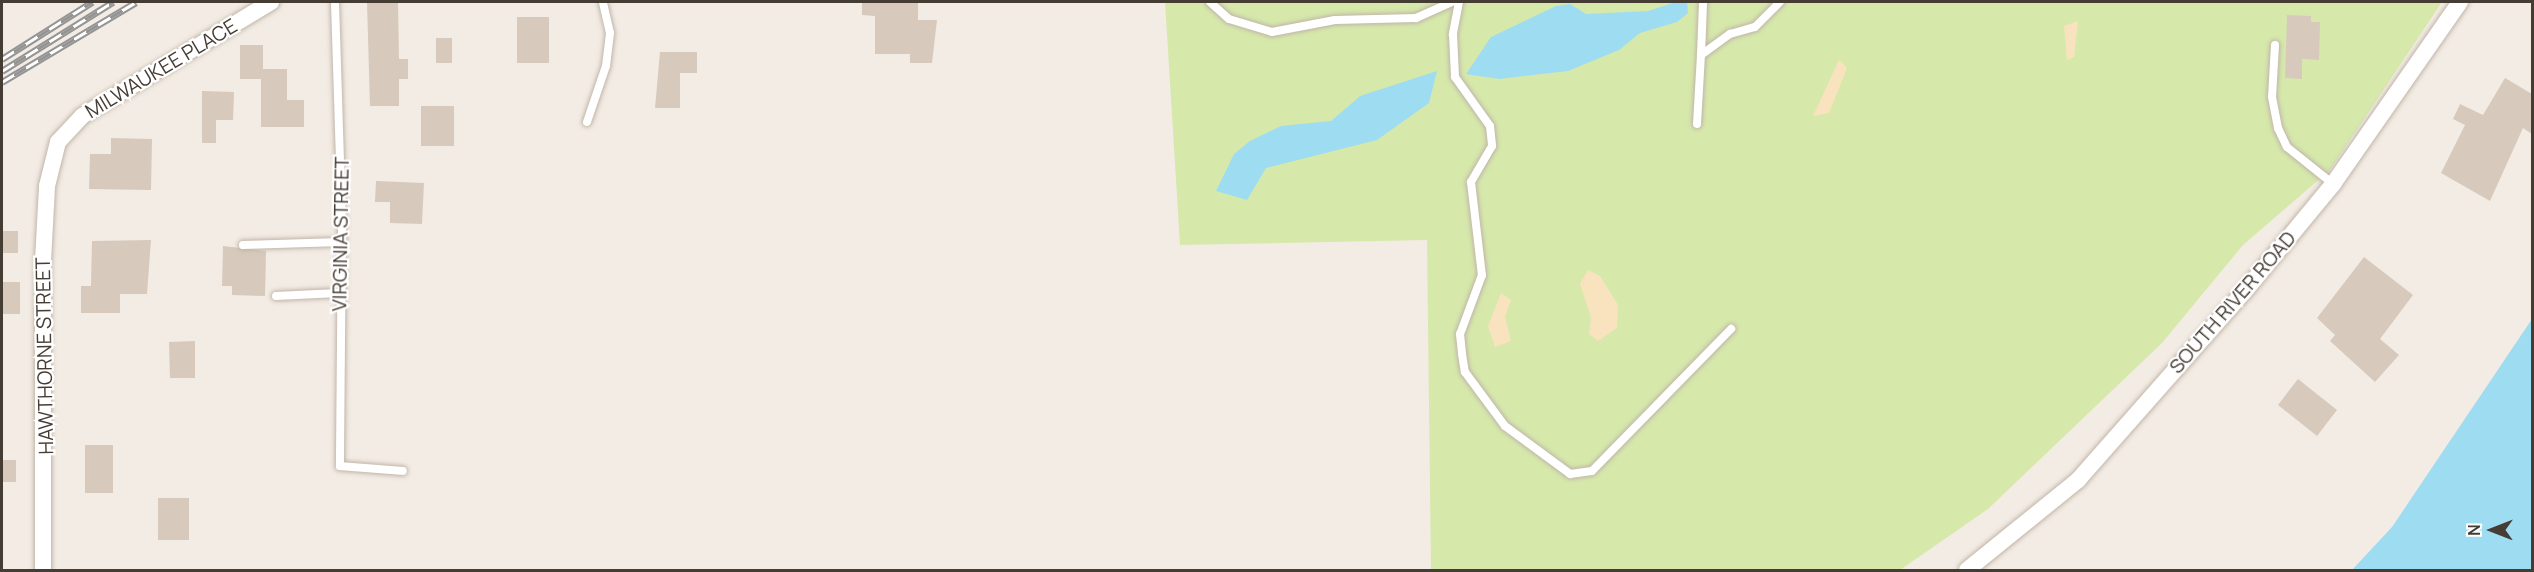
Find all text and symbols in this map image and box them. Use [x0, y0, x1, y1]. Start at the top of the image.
street label: MILWAUKEE PLACE [81, 13, 241, 123]
street label: VIRGINIA STREET [327, 156, 353, 312]
street label: SOUTH RIVER ROAD [2164, 226, 2300, 378]
street label: HAWTHORNE STREET [30, 257, 58, 455]
north arrow [2462, 500, 2522, 560]
text: N [2463, 524, 2485, 536]

